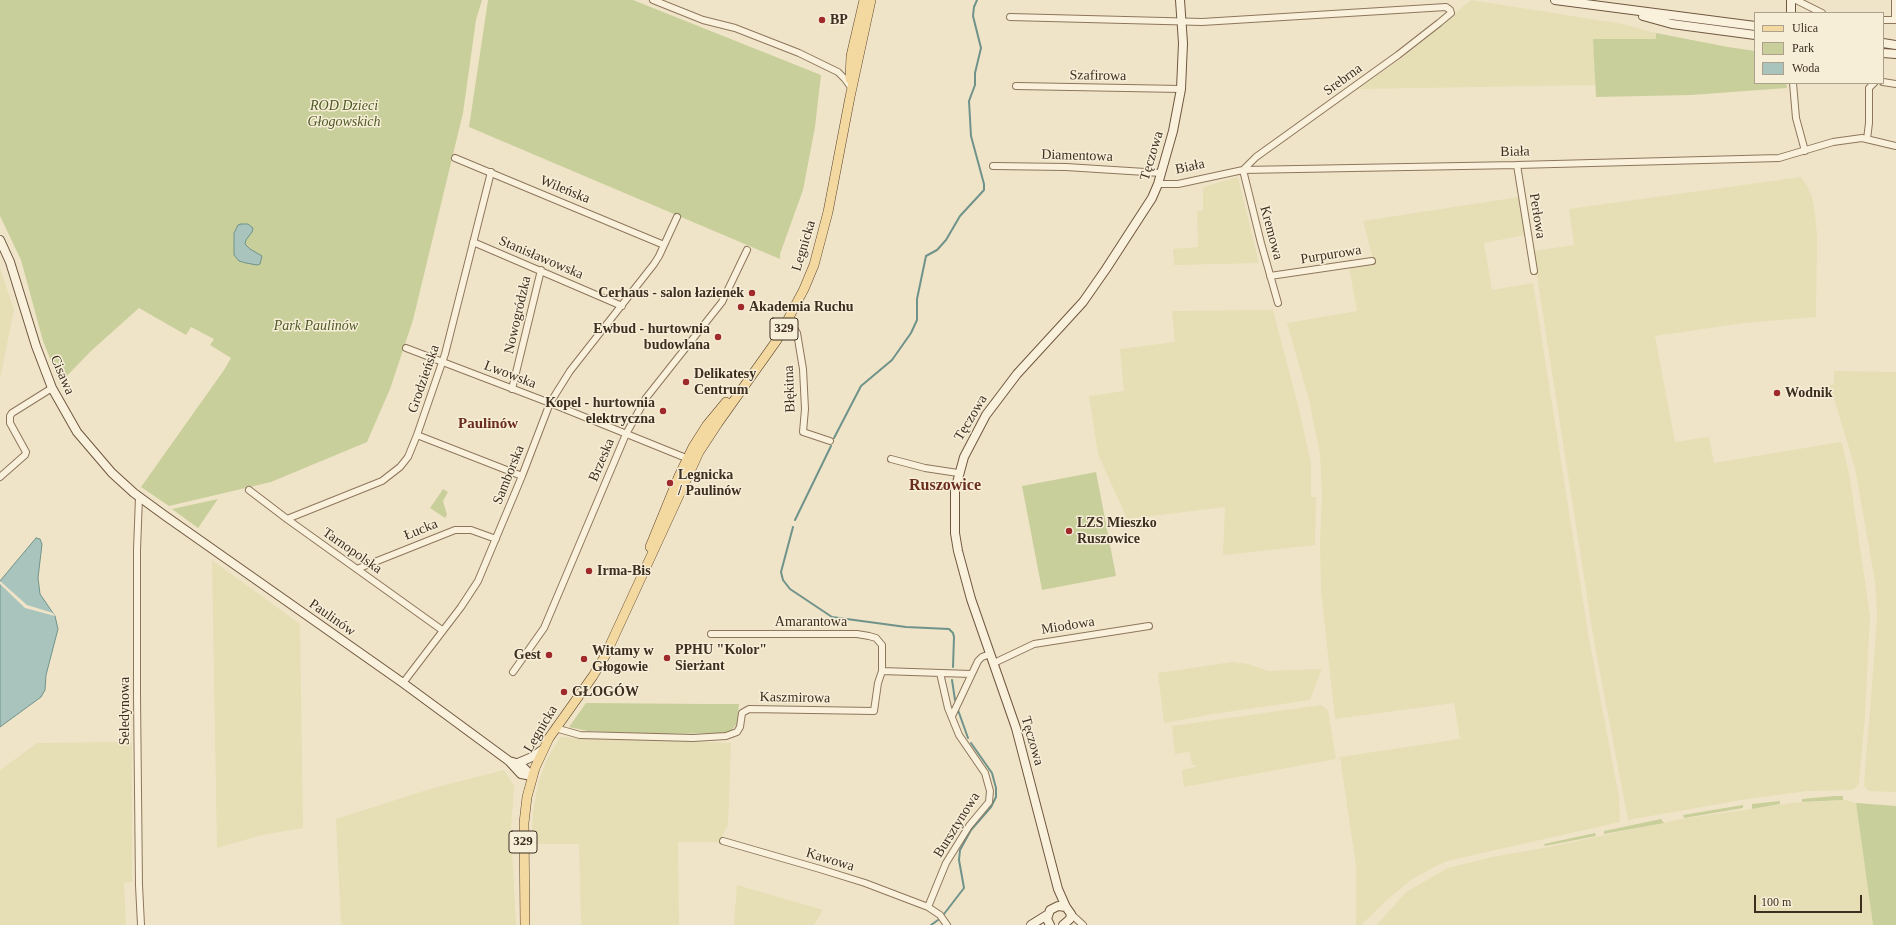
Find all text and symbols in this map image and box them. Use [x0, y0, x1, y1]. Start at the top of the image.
place label: BP [830, 12, 848, 28]
legend [1754, 12, 1884, 84]
marker: BP [817, 15, 827, 25]
text: Ulica [1792, 21, 1818, 35]
text: Park [1792, 41, 1814, 55]
street label: Srebrna [1320, 60, 1366, 100]
text: Woda [1792, 61, 1820, 75]
street label: Szafirowa [1069, 67, 1127, 85]
park label: ROD Dzieci Głogowskich [307, 98, 381, 130]
street label: Tęczowa [1137, 129, 1167, 183]
street label: Biała [1500, 143, 1530, 161]
street label: Diamentowa [1041, 146, 1113, 166]
street label: Biała [1174, 156, 1206, 178]
street label: Wileńska [538, 172, 592, 208]
street label: Perłowa [1525, 192, 1549, 240]
street label: Kremowa [1256, 204, 1286, 262]
street label: Legnicka [788, 219, 820, 273]
street label: Stanisławowska [496, 233, 586, 283]
street label: Purpurowa [1299, 242, 1363, 268]
street label: Nowogródzka [501, 274, 535, 356]
place label: Cerhaus - salon łazienek [598, 285, 744, 301]
marker: Cerhaus - salon łazienek [747, 288, 757, 298]
place label: Akademia Ruchu [749, 299, 854, 315]
marker: Akademia Ruchu [736, 302, 746, 312]
park label: Park Paulinów [274, 318, 358, 334]
road number: 329 [770, 318, 798, 340]
place label: Ewbud - hurtownia budowlana [593, 321, 710, 354]
marker: Ewbud - hurtownia budowlana [713, 332, 723, 342]
street label: Grodzieńska [405, 343, 443, 415]
street label: Cisawa [46, 353, 78, 397]
street label: Lwowska [482, 357, 538, 393]
street label: Błękitna [781, 365, 799, 413]
place label: Delikatesy Centrum [694, 366, 756, 398]
marker: Delikatesy Centrum [681, 377, 691, 387]
place label: Wodnik [1785, 385, 1832, 401]
marker: Wodnik [1772, 388, 1782, 398]
street label: Tęczowa [951, 392, 991, 444]
place label: Kopel - hurtownia elektryczna [545, 395, 655, 428]
marker: Kopel - hurtownia elektryczna [658, 406, 668, 416]
district label: Paulinów [458, 415, 518, 433]
street label: Brzeska [585, 436, 619, 484]
street label: Samborska [490, 443, 528, 507]
place label: Legnicka / Paulinów [678, 467, 741, 500]
district label: Ruszowice [909, 476, 981, 496]
marker: Legnicka / Paulinów [665, 478, 675, 488]
place label: LZS Mieszko Ruszowice [1077, 515, 1157, 548]
street label: Łucka [402, 516, 440, 544]
street label: Tarnopolska [319, 524, 385, 578]
marker: LZS Mieszko Ruszowice [1064, 526, 1074, 536]
place label: Irma-Bis [597, 563, 651, 579]
marker: Irma-Bis [584, 566, 594, 576]
street label: Paulinów [306, 596, 358, 640]
street label: Amarantowa [775, 614, 847, 630]
street label: Miodowa [1040, 614, 1096, 638]
place label: PPHU "Kolor" Sierżant [675, 642, 767, 674]
place label: Witamy w Głogowie [592, 643, 654, 676]
place label: Gest [514, 647, 541, 663]
marker: Gest [544, 650, 554, 660]
marker: PPHU "Kolor" Sierżant [662, 653, 672, 663]
marker: Witamy w Głogowie [579, 654, 589, 664]
street label: Seledynowa [117, 677, 133, 745]
place label: GŁOGÓW [572, 684, 639, 700]
marker: GŁOGÓW [559, 687, 569, 697]
street label: Kaszmirowa [759, 689, 831, 707]
street label: Legnicka [520, 702, 562, 756]
street label: Tęczowa [1017, 714, 1047, 768]
street label: Bursztynowa [930, 789, 984, 861]
road number: 329 [509, 831, 537, 853]
street label: Kawowa [804, 845, 856, 875]
scale bar [1756, 887, 1864, 913]
text: 100 m [1761, 895, 1791, 909]

